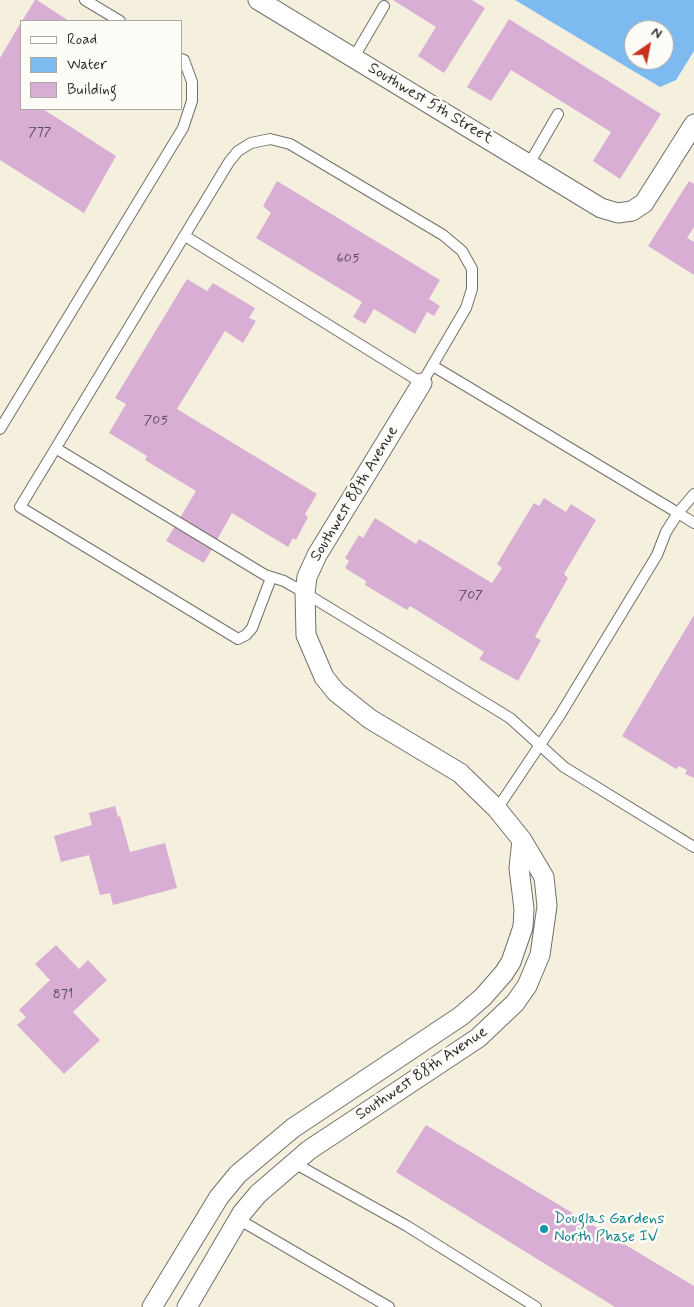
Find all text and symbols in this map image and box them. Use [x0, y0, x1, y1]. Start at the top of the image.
legend [20, 20, 182, 110]
north arrow [624, 20, 674, 70]
text: N [648, 23, 665, 43]
text: Road [67, 30, 97, 50]
text: Water [67, 55, 107, 75]
street label: Southwest 5th Street [364, 59, 496, 149]
text: Building [67, 80, 117, 100]
house number: 777 [28, 125, 52, 141]
house number: 605 [337, 251, 359, 267]
house number: 705 [144, 413, 168, 429]
street label: Southwest 88th Avenue [307, 423, 403, 565]
house number: 707 [459, 588, 483, 604]
house number: 871 [53, 987, 73, 1003]
street label: Southwest 88th Avenue [352, 1023, 492, 1125]
place label: Douglas Gardens North Phase IV [554, 1210, 664, 1248]
marker: Douglas Gardens North Phase IV [538, 1223, 550, 1235]

